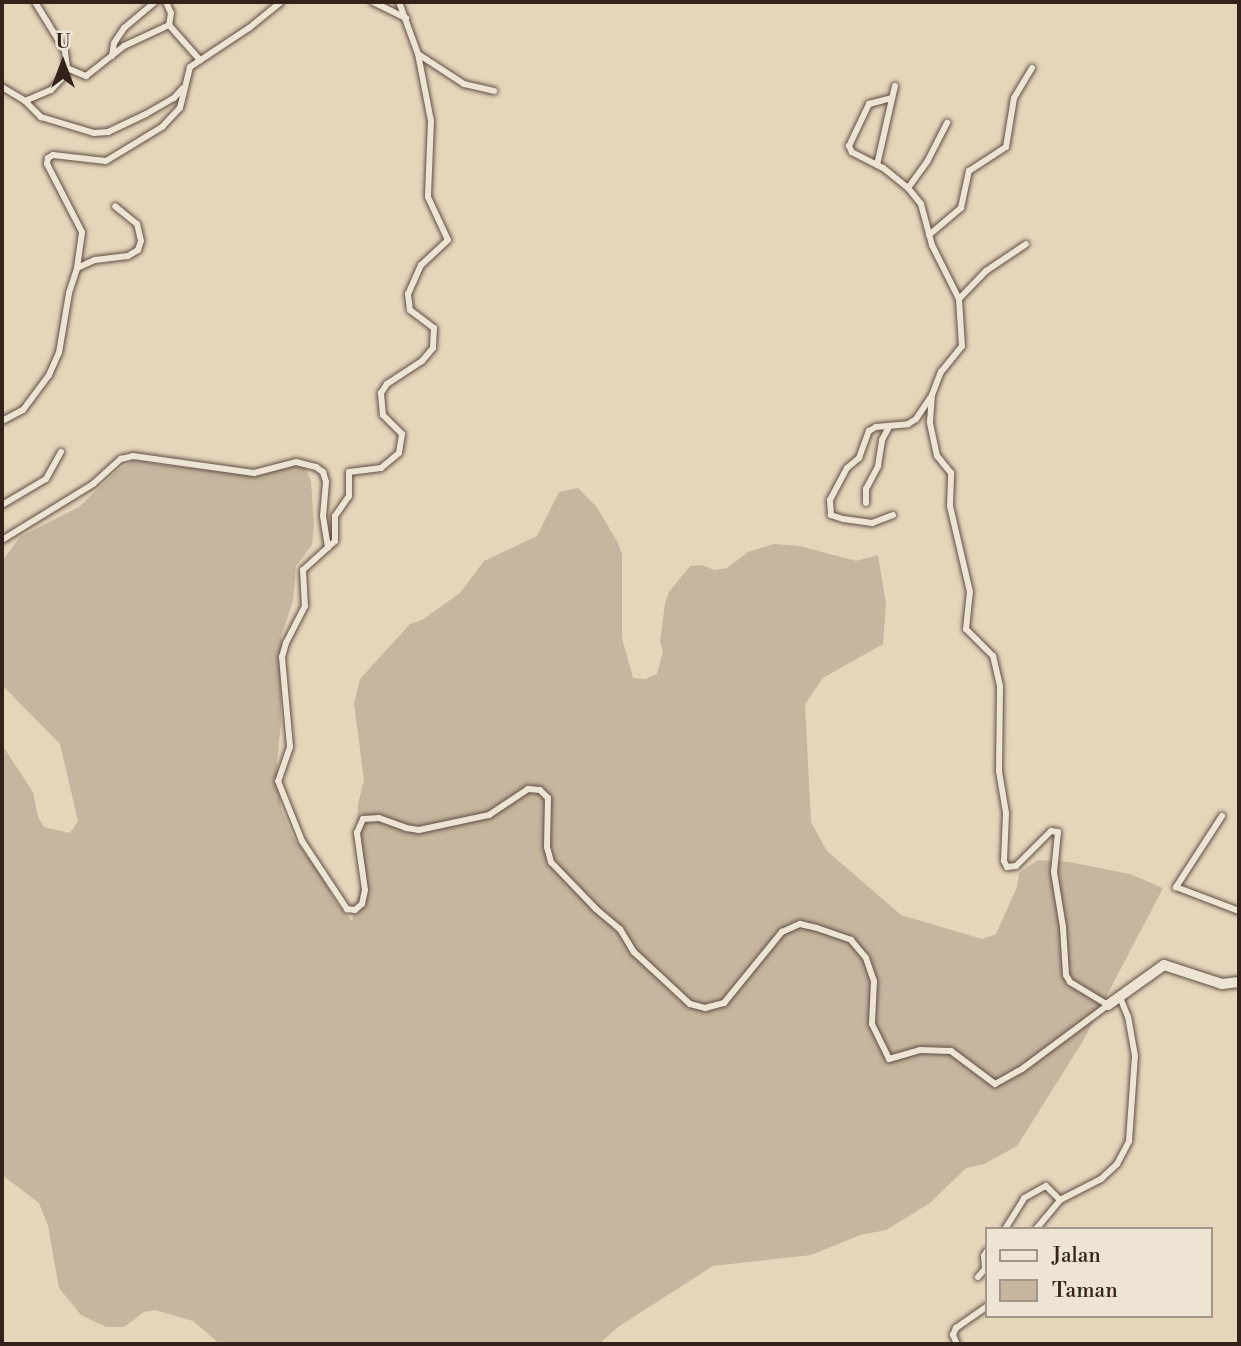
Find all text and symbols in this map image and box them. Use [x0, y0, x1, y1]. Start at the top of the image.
north arrow [28, 28, 98, 98]
text: U [56, 30, 70, 54]
legend [986, 1227, 1213, 1318]
text: Jalan [1052, 1243, 1101, 1269]
text: Taman [1052, 1278, 1118, 1304]

